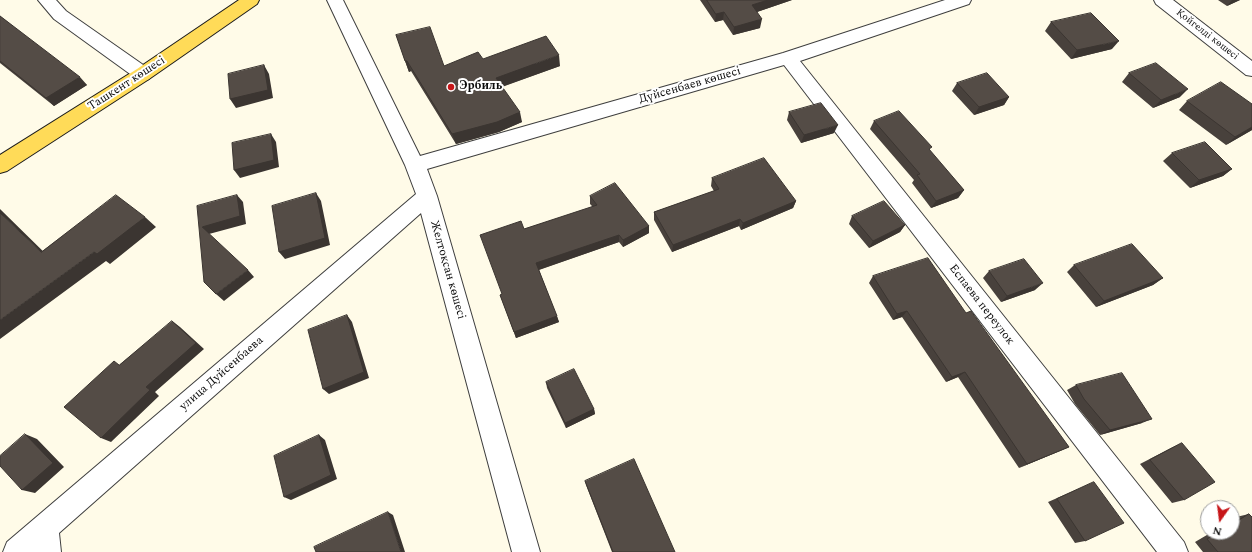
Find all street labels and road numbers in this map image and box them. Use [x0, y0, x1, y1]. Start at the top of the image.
street label: Қойгелді көшесі [1173, 7, 1241, 63]
street label: Ташкент көшесі [86, 54, 168, 114]
street label: Дүйсенбаев көшесі [637, 65, 743, 107]
street label: Желтоқсан көшесі [426, 219, 468, 321]
street label: Еспаева переулок [945, 262, 1017, 348]
street label: улица Дуйсенбаева [177, 334, 267, 414]

